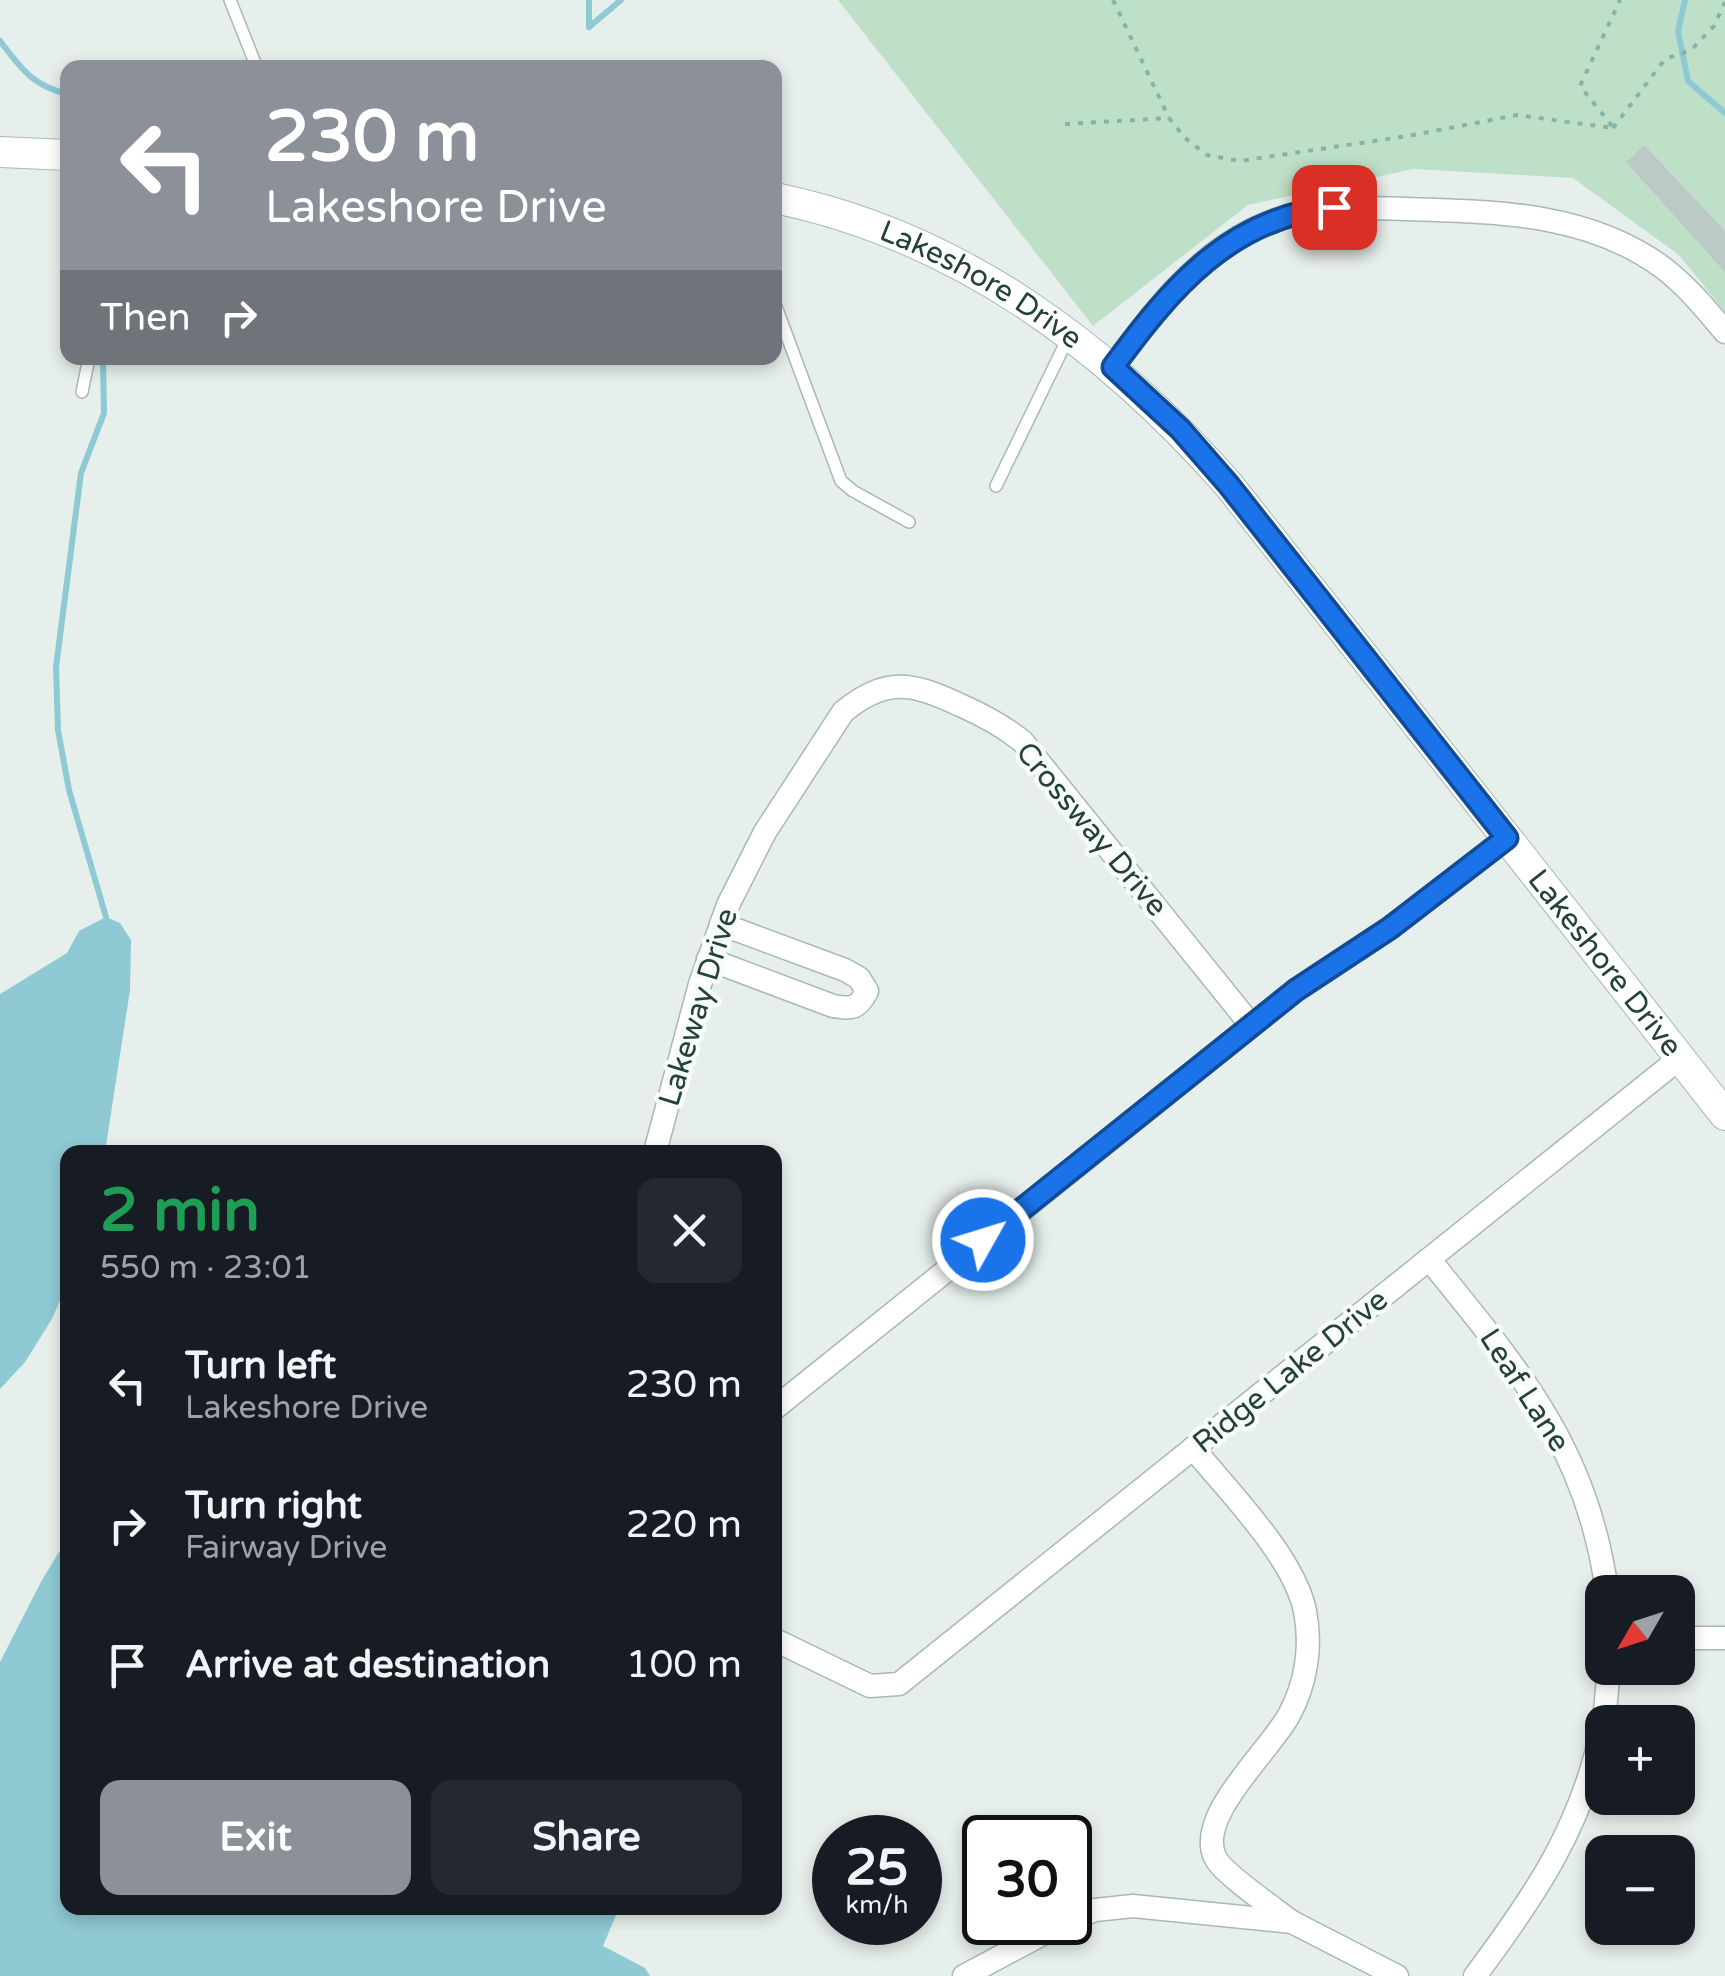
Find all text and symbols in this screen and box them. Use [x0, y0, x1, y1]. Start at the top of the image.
text: 230 m [265, 96, 479, 180]
icon: left [100, 100, 230, 230]
pin [1292, 165, 1377, 250]
icon: arrive [1307, 180, 1362, 235]
text: Lakeshore Drive [265, 181, 607, 235]
street label: Lakeshore Drive [874, 212, 1089, 357]
icon: right [211, 290, 266, 345]
text: Then [100, 295, 191, 341]
street label: Crossway Drive [1008, 734, 1175, 924]
street label: Lakeshore Drive [1520, 862, 1690, 1064]
street label: Lakeway Drive [651, 904, 746, 1111]
text: 2 min [100, 1175, 260, 1247]
button: close [637, 1178, 742, 1283]
position arrow [931, 1188, 1035, 1292]
text: 550 m · 23:01 [100, 1249, 312, 1287]
street label: Ridge Lake Drive [1185, 1281, 1395, 1461]
street label: Leaf Lane [1471, 1322, 1578, 1459]
text: Turn left [185, 1343, 336, 1389]
icon: left [100, 1358, 155, 1413]
text: 230 m [626, 1362, 742, 1408]
text: Lakeshore Drive [185, 1389, 428, 1427]
text: Turn right [185, 1483, 362, 1529]
icon: right [100, 1498, 155, 1553]
text: 220 m [626, 1502, 742, 1548]
text: Fairway Drive [185, 1529, 387, 1567]
north arrow [1585, 1575, 1695, 1685]
map controls [1585, 1575, 1695, 1945]
icon: arrive [100, 1638, 155, 1693]
text: Arrive at destination [185, 1642, 550, 1688]
text: 100 m [626, 1642, 742, 1688]
button: + [1585, 1705, 1695, 1815]
button: Exit [100, 1780, 411, 1895]
button: Share [431, 1780, 742, 1895]
speed limit sign: 30 [962, 1815, 1092, 1945]
button: − [1585, 1835, 1695, 1945]
text: 25 [846, 1838, 908, 1898]
text: km/h [846, 1890, 908, 1920]

